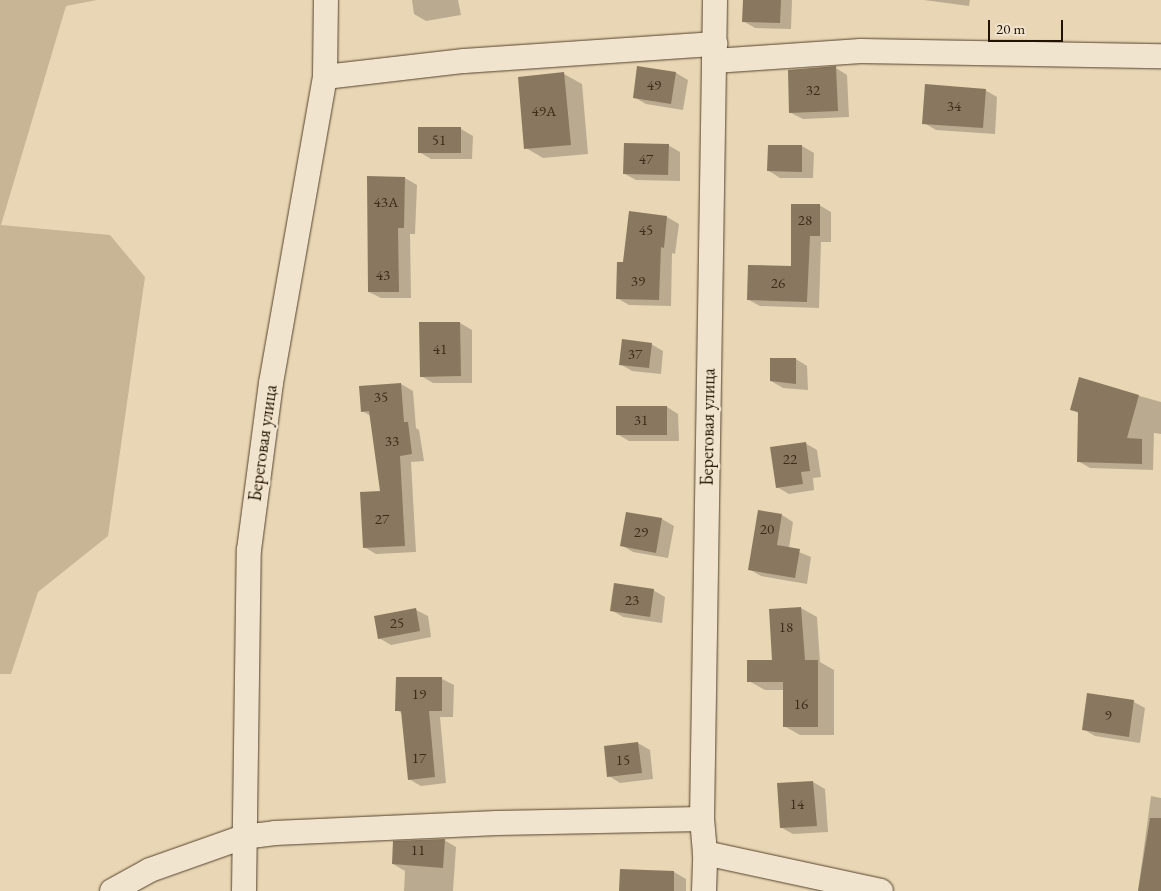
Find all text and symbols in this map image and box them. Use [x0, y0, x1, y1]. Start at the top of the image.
scale bar [991, 10, 1066, 42]
text: 20 m [996, 19, 1025, 38]
house number: 49 [647, 76, 661, 94]
house number: 32 [806, 81, 820, 99]
house number: 34 [947, 97, 961, 115]
house number: 49А [532, 102, 556, 120]
house number: 51 [432, 131, 446, 149]
house number: 47 [639, 150, 653, 168]
house number: 43А [374, 193, 398, 211]
house number: 28 [798, 211, 812, 229]
house number: 45 [639, 221, 653, 239]
house number: 43 [376, 266, 390, 284]
house number: 39 [631, 272, 645, 290]
house number: 26 [771, 274, 785, 292]
house number: 41 [433, 340, 447, 358]
house number: 37 [628, 345, 642, 363]
street label: Береговая улица [696, 368, 720, 486]
street label: Береговая улица [244, 383, 282, 503]
house number: 35 [374, 388, 388, 406]
house number: 31 [634, 411, 648, 429]
house number: 33 [385, 432, 399, 450]
house number: 22 [783, 450, 797, 468]
house number: 27 [375, 510, 389, 528]
house number: 20 [760, 520, 774, 538]
house number: 29 [634, 523, 648, 541]
house number: 23 [625, 591, 639, 609]
house number: 25 [390, 614, 404, 632]
house number: 18 [779, 618, 793, 636]
house number: 19 [412, 685, 426, 703]
house number: 16 [794, 695, 808, 713]
house number: 9 [1104, 706, 1112, 724]
house number: 17 [412, 749, 426, 767]
house number: 15 [616, 751, 630, 769]
house number: 14 [790, 795, 804, 813]
house number: 11 [411, 841, 425, 859]

